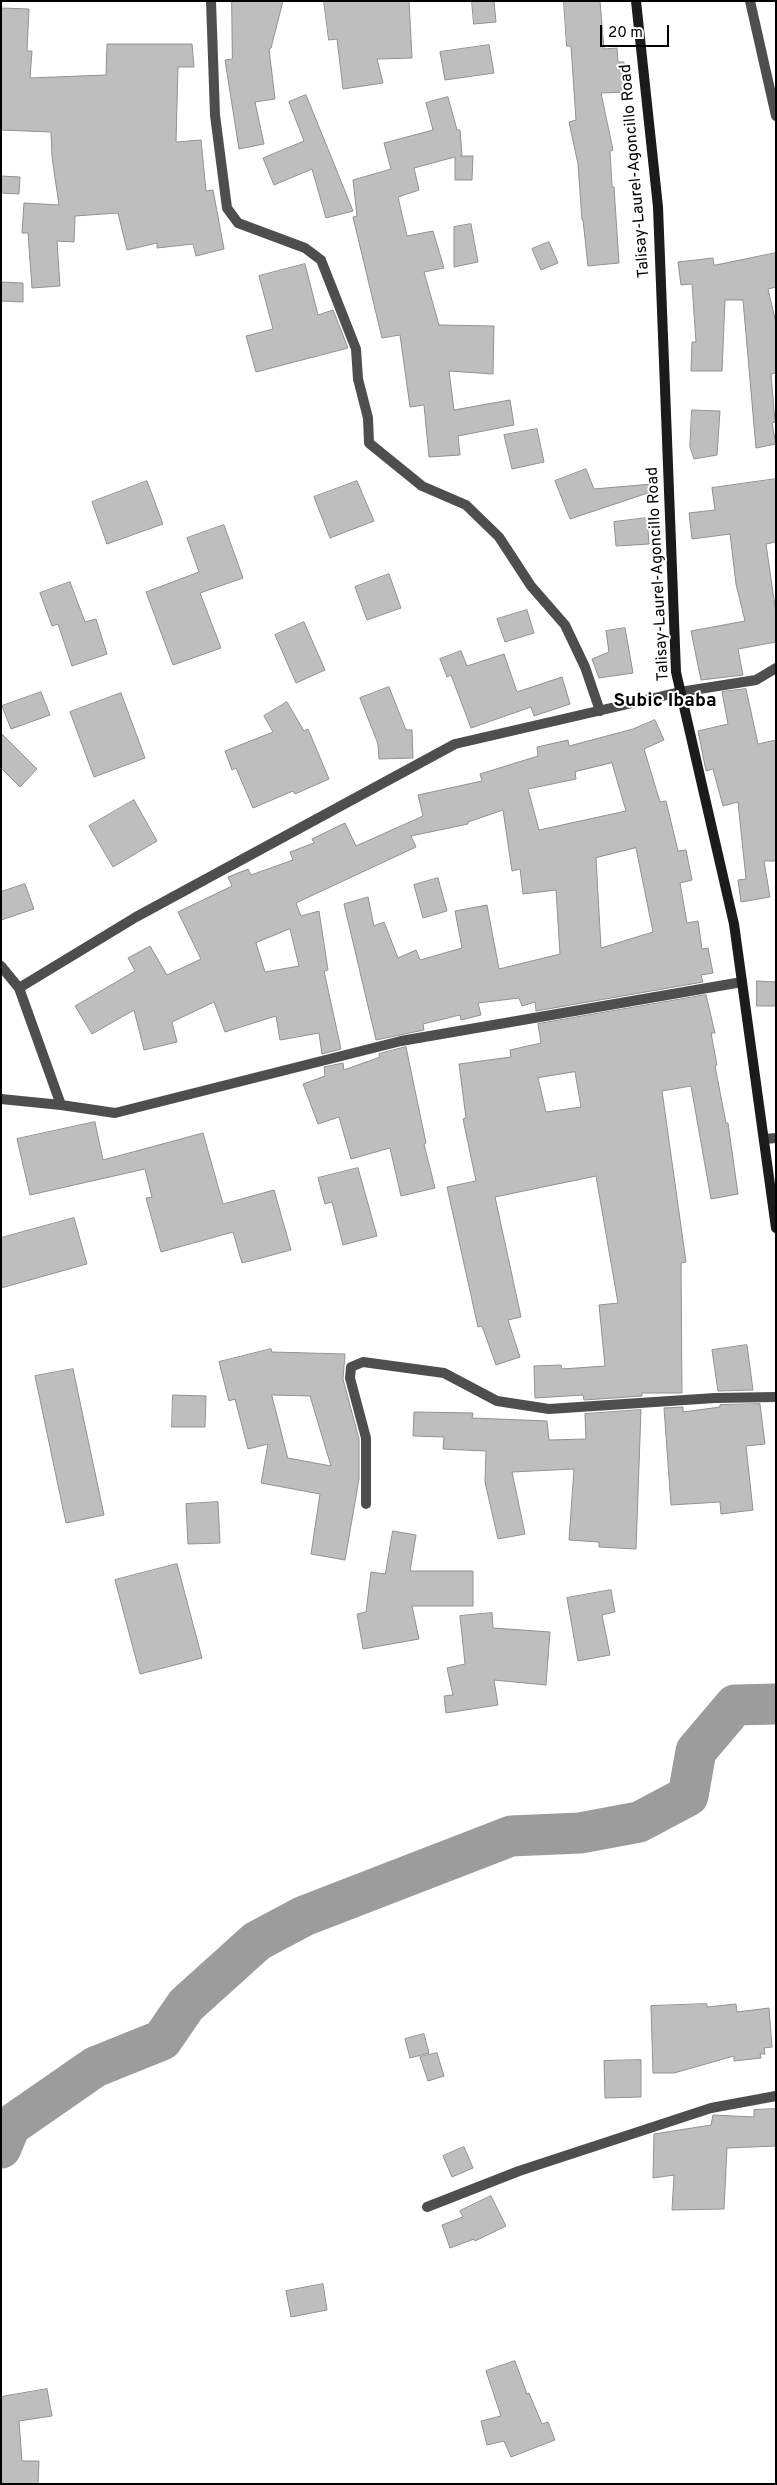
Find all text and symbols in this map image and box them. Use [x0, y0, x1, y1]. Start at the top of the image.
scale bar [602, 15, 671, 47]
text: 20 m [608, 24, 643, 43]
street label: Talisay-Laurel-Agoncillo Road [617, 63, 655, 279]
street label: Talisay-Laurel-Agoncillo Road [644, 466, 674, 682]
district label: Subic Ibaba [613, 691, 717, 713]

